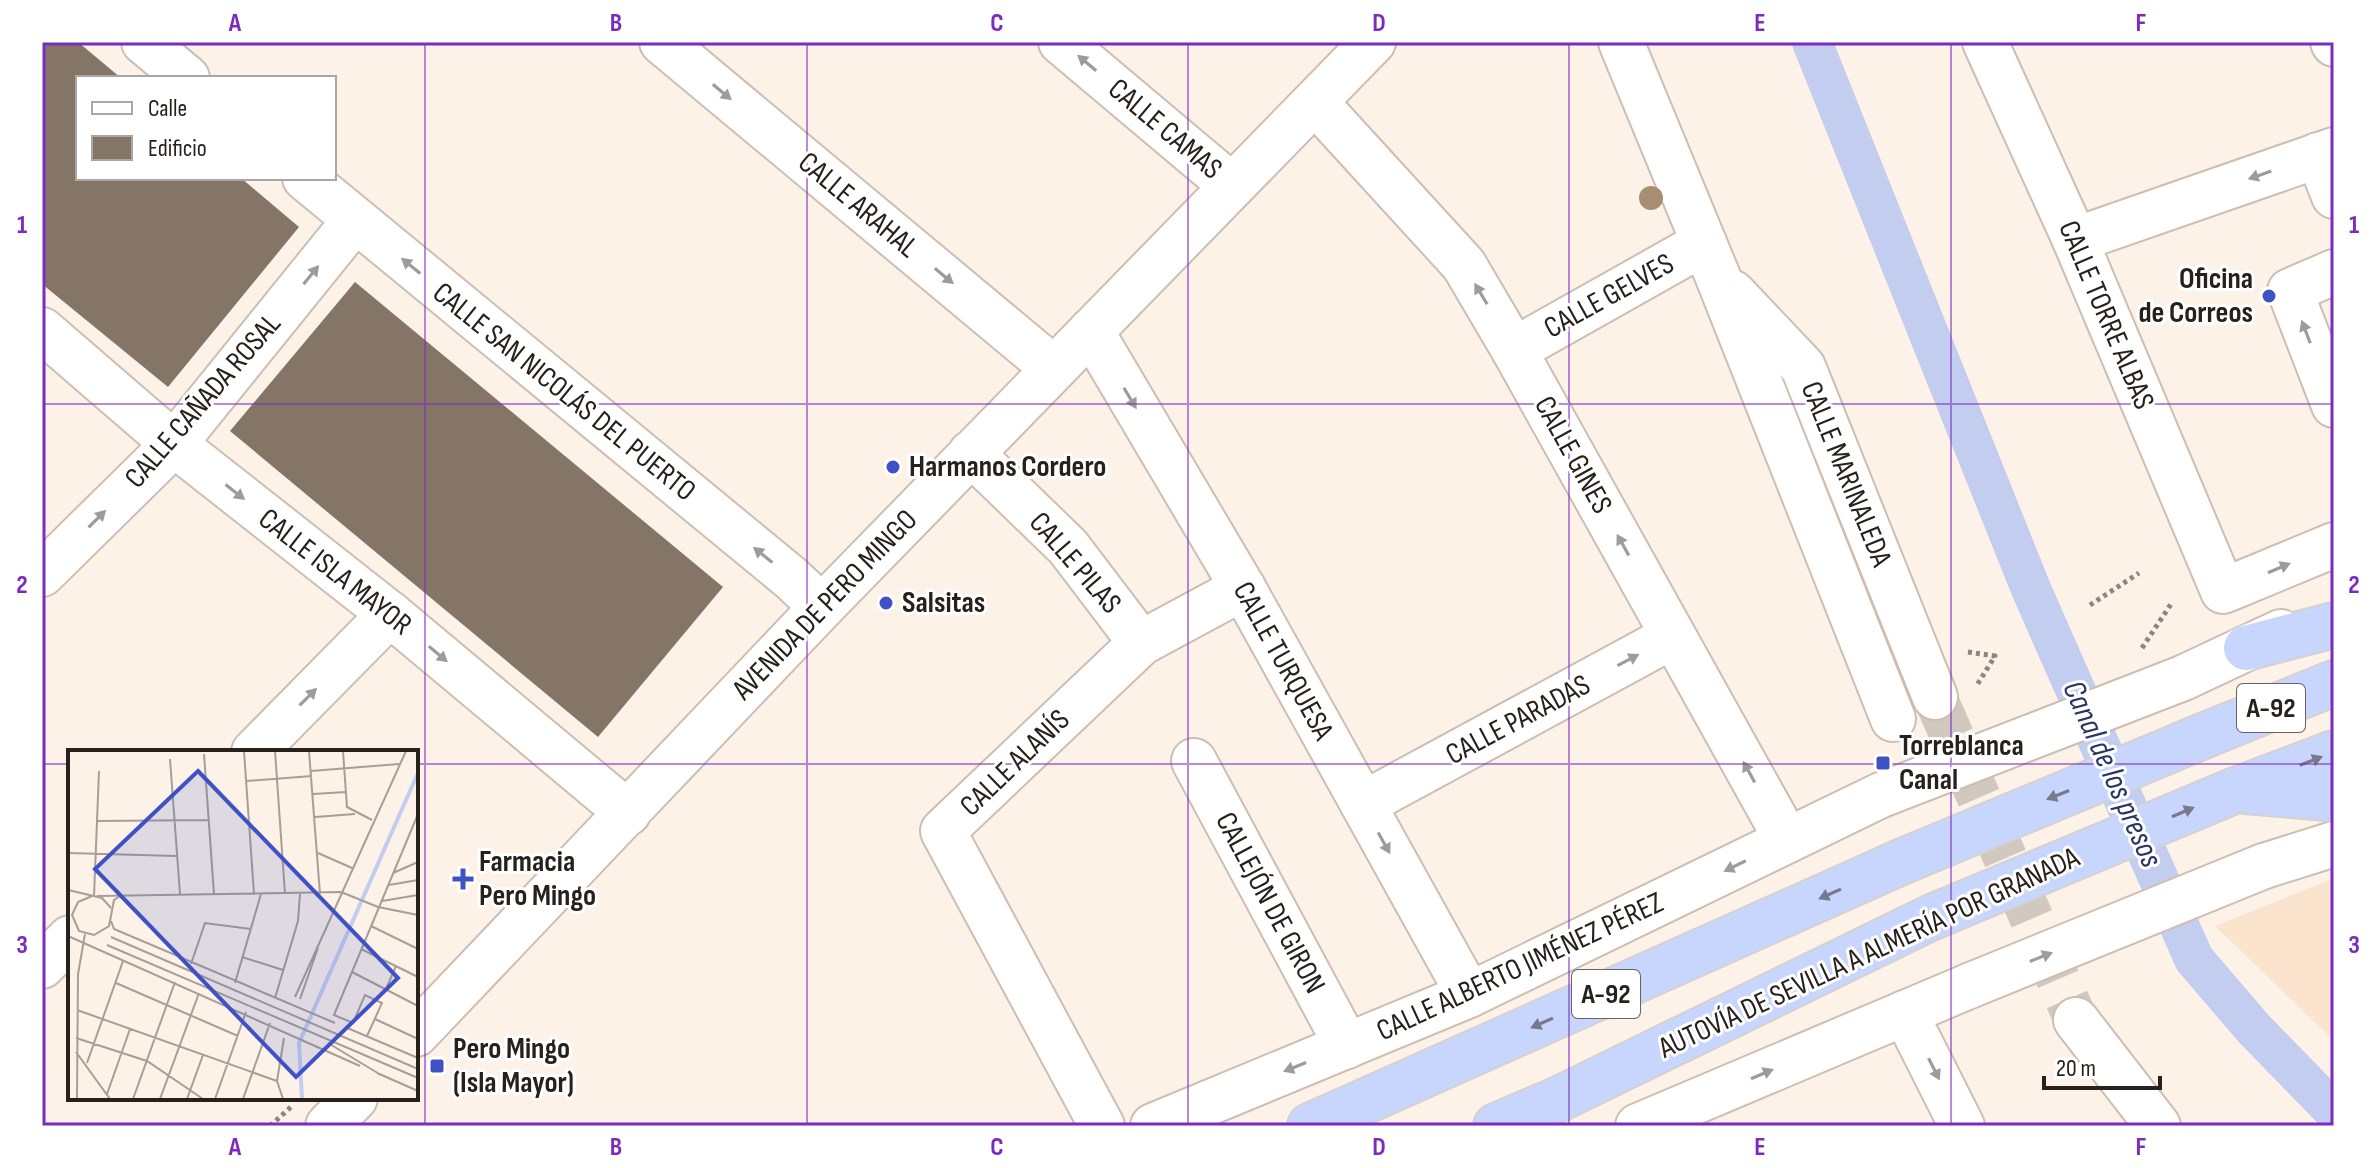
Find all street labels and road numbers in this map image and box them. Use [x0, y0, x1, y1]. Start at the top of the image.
street label: CALLE CAMAS [1101, 71, 1229, 187]
street label: CALLE ARAHAL [791, 145, 925, 265]
street label: CALLE TORRE ALBAS [2050, 215, 2162, 415]
street label: CALLE GELVES [1538, 246, 1680, 346]
street label: CALLE SAN NICOLÁS DEL PUERTO [425, 275, 703, 509]
street label: CALLE CAÑADA ROSAL [117, 306, 289, 496]
street label: CALLE MARINALEDA [1793, 376, 1899, 572]
street label: CALLE GINES [1526, 390, 1620, 520]
street label: CALLE ISLA MAYOR [251, 501, 419, 643]
street label: AVENIDA DE PERO MINGO [724, 502, 925, 708]
street label: CALLE PILAS [1021, 505, 1129, 621]
street label: CALLE TURQUESA [1225, 576, 1341, 746]
street label: CALLE PARADAS [1440, 667, 1596, 773]
road number: A-92 [2237, 684, 2305, 732]
street label: CALLE ALANÍS [953, 702, 1077, 824]
street label: CALLEJÓN DE GIRON [1207, 806, 1333, 1000]
street label: AUTOVÍA DE SEVILLA A ALMERÍA POR GRANADA [1652, 839, 2085, 1067]
street label: CALLE ALBERTO JIMÉNEZ PÉREZ [1371, 885, 1669, 1049]
road number: A-92 [1572, 970, 1640, 1018]

